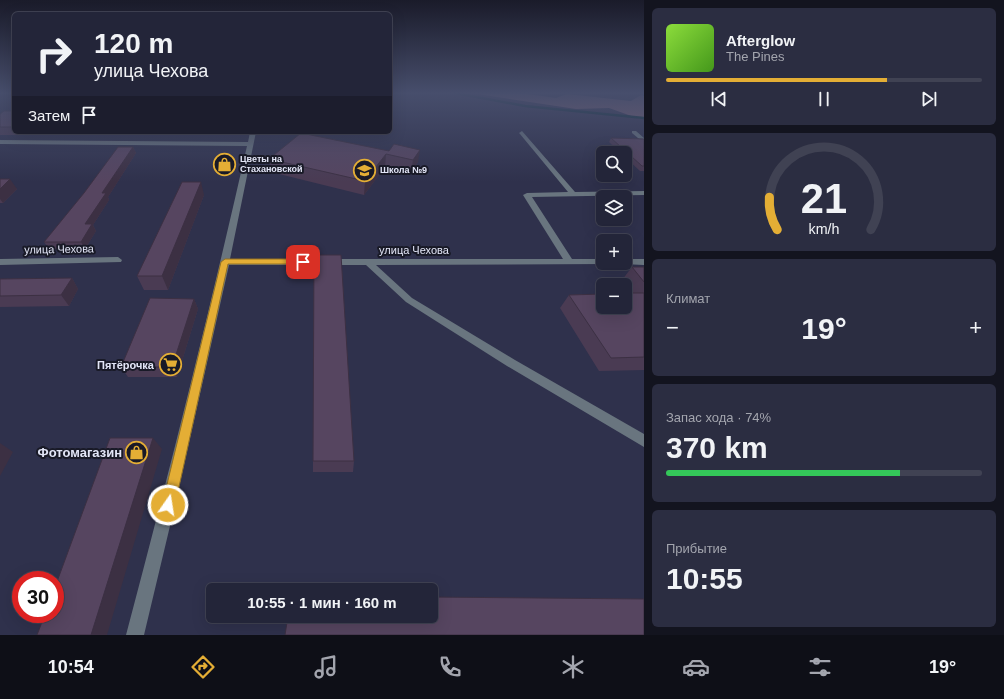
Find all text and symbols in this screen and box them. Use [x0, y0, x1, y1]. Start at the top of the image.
icon: right [28, 28, 80, 80]
text: 120 m [94, 28, 173, 59]
text: Afterglow [726, 32, 795, 49]
text: The Pines [726, 49, 785, 64]
text: улица Чехова [94, 61, 208, 81]
icon: previous [708, 88, 730, 110]
icon: pause [813, 88, 835, 110]
icon: next [918, 88, 940, 110]
icon: arrive [78, 104, 100, 126]
text: Затем [28, 107, 70, 124]
map controls [596, 146, 632, 314]
button: search [596, 146, 632, 182]
shop icon: Цветы на Стахановской [211, 151, 237, 177]
place label: Цветы на Стахановской [240, 154, 303, 174]
school or university icon: Школа №9 [352, 157, 378, 183]
place label: Школа №9 [380, 165, 427, 175]
text: 21 [801, 175, 847, 222]
button: layers [596, 190, 632, 226]
text: km/h [809, 221, 840, 237]
button: + [596, 234, 632, 270]
street label: улица Чехова [24, 242, 95, 256]
street label: улица Чехова [379, 244, 450, 256]
pin [286, 245, 320, 279]
icon: arrive [292, 251, 314, 273]
button: − [596, 278, 632, 314]
text: Климат [666, 291, 710, 306]
text: 19° [801, 312, 847, 345]
text: − [666, 315, 679, 340]
text: + [969, 315, 982, 340]
supermarket icon: Пятёрочка [157, 352, 183, 378]
place label: Пятёрочка [97, 359, 155, 371]
text: Запас хода · 74% [666, 410, 771, 425]
text: 370 km [666, 431, 768, 464]
shop icon: Фотомагазин [124, 439, 150, 465]
place label: Фотомагазин [38, 445, 122, 460]
position arrow [147, 484, 189, 526]
text: Прибытие [666, 541, 727, 556]
text: 10:55 [666, 562, 743, 595]
speed limit sign: 30 [12, 571, 64, 623]
text: 10:55 · 1 мин · 160 m [247, 594, 397, 611]
icon: directions [189, 653, 217, 681]
icon: music [312, 653, 340, 681]
icon: phone [436, 653, 464, 681]
icon: climate [559, 653, 587, 681]
icon: car [682, 653, 710, 681]
icon: filters [806, 653, 834, 681]
text: 10:54 [48, 657, 94, 677]
text: 19° [929, 657, 956, 677]

